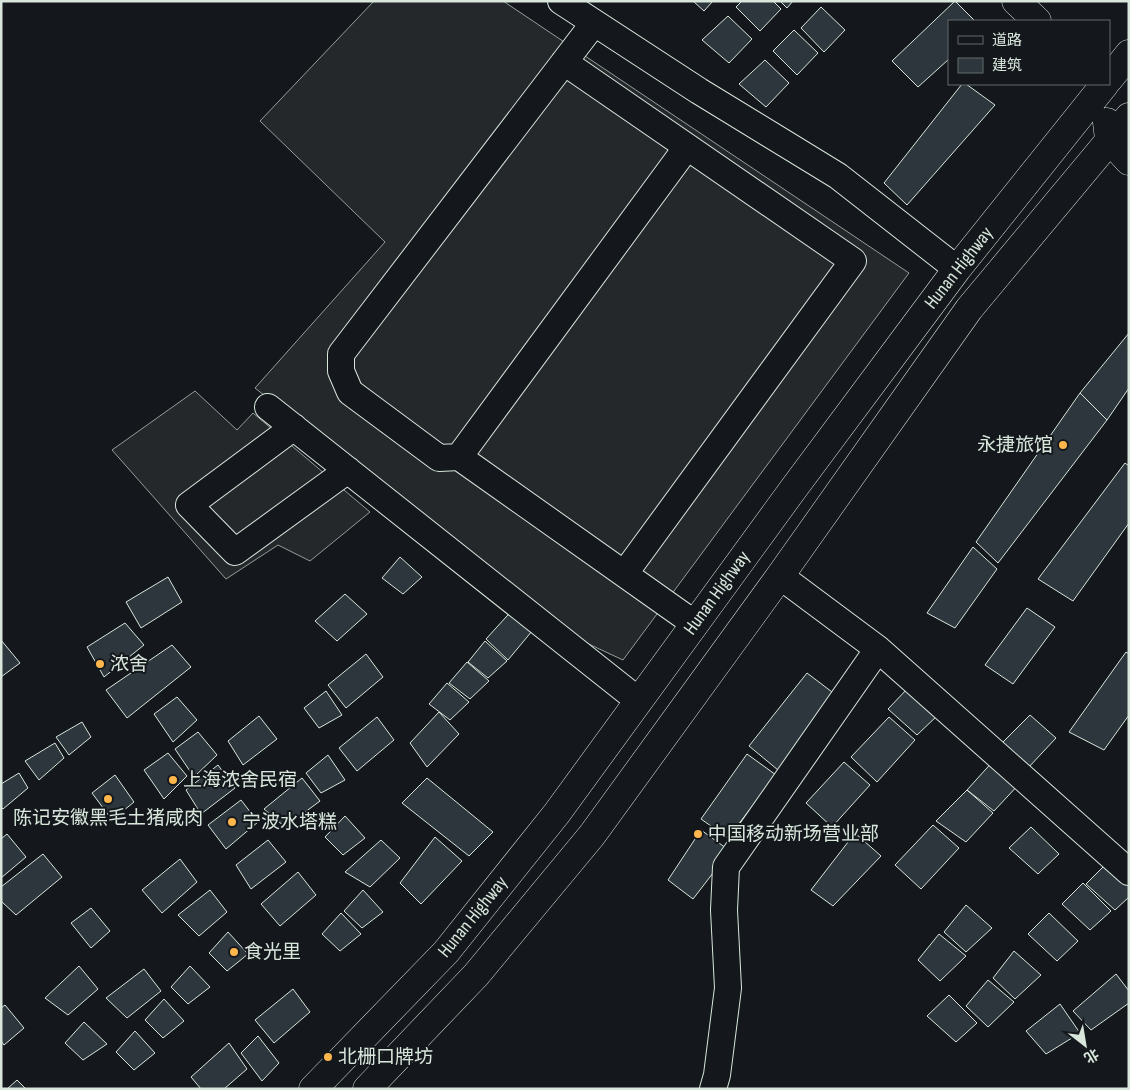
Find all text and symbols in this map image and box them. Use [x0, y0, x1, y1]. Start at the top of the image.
legend [948, 20, 1110, 85]
text: 道路 [992, 31, 1022, 50]
text: 建筑 [992, 56, 1022, 75]
street label: Hunan Highway [920, 222, 999, 314]
place label: 永捷旅馆 [977, 434, 1053, 457]
marker: 永捷旅馆 [1057, 439, 1069, 451]
street label: Hunan Highway [679, 546, 755, 639]
place label: 浓舍 [110, 653, 148, 676]
marker: 浓舍 [94, 658, 106, 670]
place label: 上海浓舍民宿 [183, 769, 297, 792]
marker: 上海浓舍民宿 [167, 774, 179, 786]
marker: 陈记安徽黑毛土猪咸肉 [102, 793, 114, 805]
place label: 陈记安徽黑毛土猪咸肉 [13, 807, 203, 830]
place label: 宁波水塔糕 [242, 811, 337, 834]
marker: 宁波水塔糕 [226, 816, 238, 828]
place label: 中国移动新场营业部 [708, 823, 879, 846]
marker: 中国移动新场营业部 [692, 828, 704, 840]
street label: Hunan Highway [433, 871, 513, 962]
place label: 食光里 [244, 941, 301, 964]
marker: 食光里 [228, 946, 240, 958]
north arrow [1060, 1020, 1110, 1070]
text: 北 [1081, 1045, 1102, 1067]
place label: 北栅口牌坊 [338, 1046, 433, 1069]
marker: 北栅口牌坊 [322, 1051, 334, 1063]

